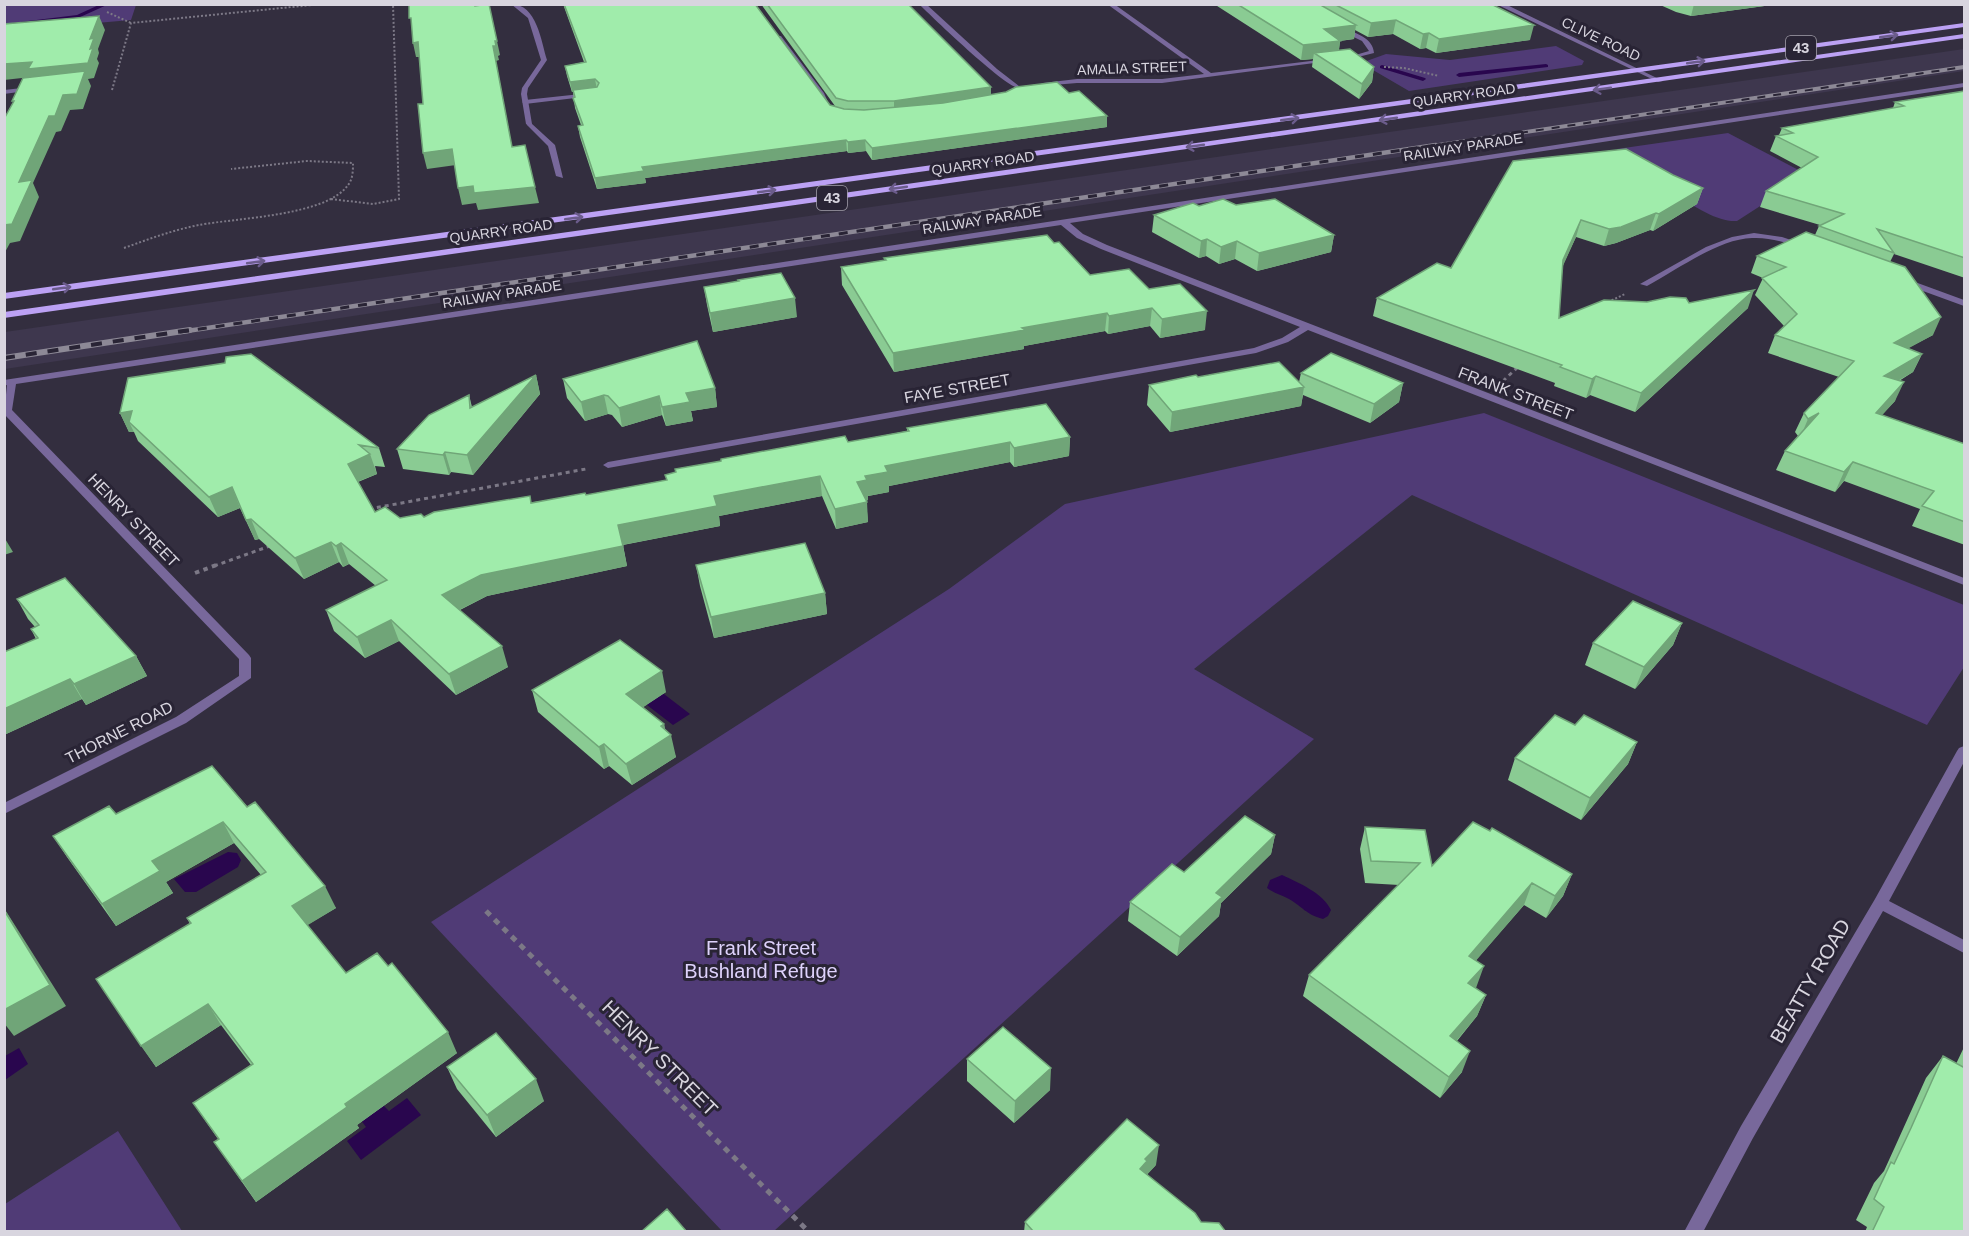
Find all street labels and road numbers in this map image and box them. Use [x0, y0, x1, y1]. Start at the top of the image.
street label: CLIVE ROAD [1559, 14, 1643, 64]
road number: 43 [1786, 36, 1816, 60]
street label: AMALIA STREET [1077, 58, 1188, 78]
street label: QUARRY ROAD [1412, 80, 1516, 110]
street label: RAILWAY PARADE [1402, 130, 1524, 164]
street label: QUARRY ROAD [931, 148, 1035, 178]
road number: 43 [817, 186, 847, 210]
street label: RAILWAY PARADE [921, 203, 1043, 237]
street label: QUARRY ROAD [449, 216, 553, 246]
street label: RAILWAY PARADE [441, 277, 563, 311]
street label: FRANK STREET [1456, 364, 1576, 423]
street label: FAYE STREET [903, 371, 1012, 406]
street label: HENRY STREET [85, 470, 183, 571]
street label: THORNE ROAD [63, 698, 176, 767]
street label: BEATTY ROAD [1766, 915, 1854, 1047]
street label: HENRY STREET [598, 996, 722, 1120]

